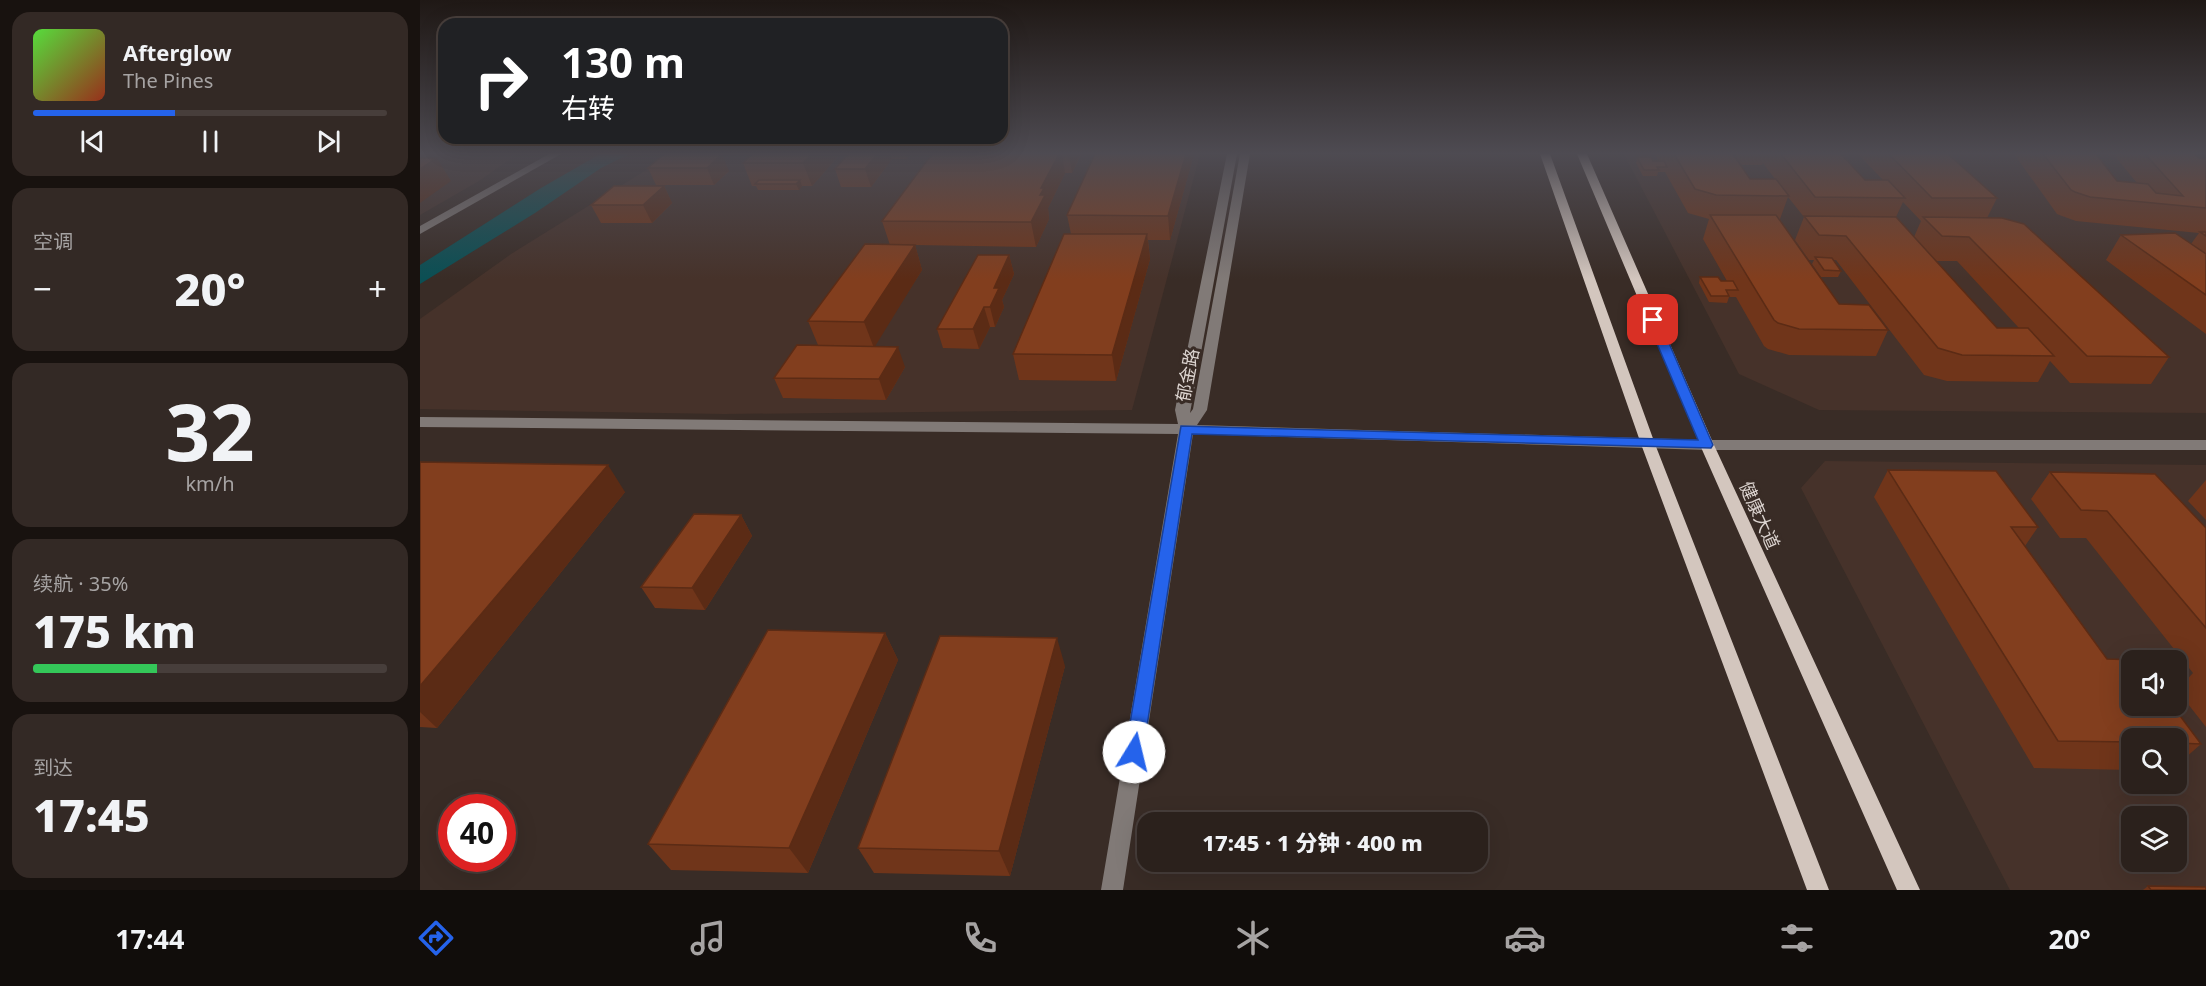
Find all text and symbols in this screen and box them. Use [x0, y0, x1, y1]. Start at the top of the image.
text: 130 m [561, 33, 685, 90]
text: Afterglow [123, 37, 232, 67]
icon: right [462, 42, 540, 120]
text: The Pines [123, 67, 213, 94]
text: 右转 [561, 89, 615, 126]
icon: previous [76, 125, 109, 158]
icon: pause [194, 125, 227, 158]
icon: next [312, 125, 345, 158]
text: 空调 [33, 228, 73, 255]
text: 20° [174, 258, 246, 319]
text: − [33, 266, 52, 311]
text: + [368, 266, 387, 311]
pin [1627, 294, 1678, 345]
icon: arrive [1636, 303, 1669, 336]
street label: 郁金路 [1170, 346, 1204, 404]
text: 32 [165, 378, 255, 484]
text: km/h [185, 470, 235, 497]
street label: 健康大道 [1734, 477, 1786, 553]
text: 续航 · 35% [33, 570, 128, 597]
text: 175 km [33, 600, 196, 661]
map controls [2121, 650, 2187, 872]
button: sound [2121, 650, 2187, 716]
position arrow [1102, 720, 1166, 784]
button: search [2121, 728, 2187, 794]
text: 到达 [33, 754, 73, 781]
text: 17:45 [33, 784, 150, 845]
speed limit sign: 40 [438, 794, 516, 872]
button: layers [2121, 806, 2187, 872]
text: 17:45 · 1 分钟 · 400 m [1202, 827, 1423, 857]
icon: directions [415, 917, 457, 959]
icon: music [687, 917, 729, 959]
icon: phone [959, 917, 1001, 959]
icon: climate [1232, 917, 1274, 959]
icon: car [1504, 917, 1546, 959]
icon: filters [1776, 917, 1818, 959]
text: 17:44 [115, 920, 185, 957]
text: 20° [2048, 920, 2091, 957]

